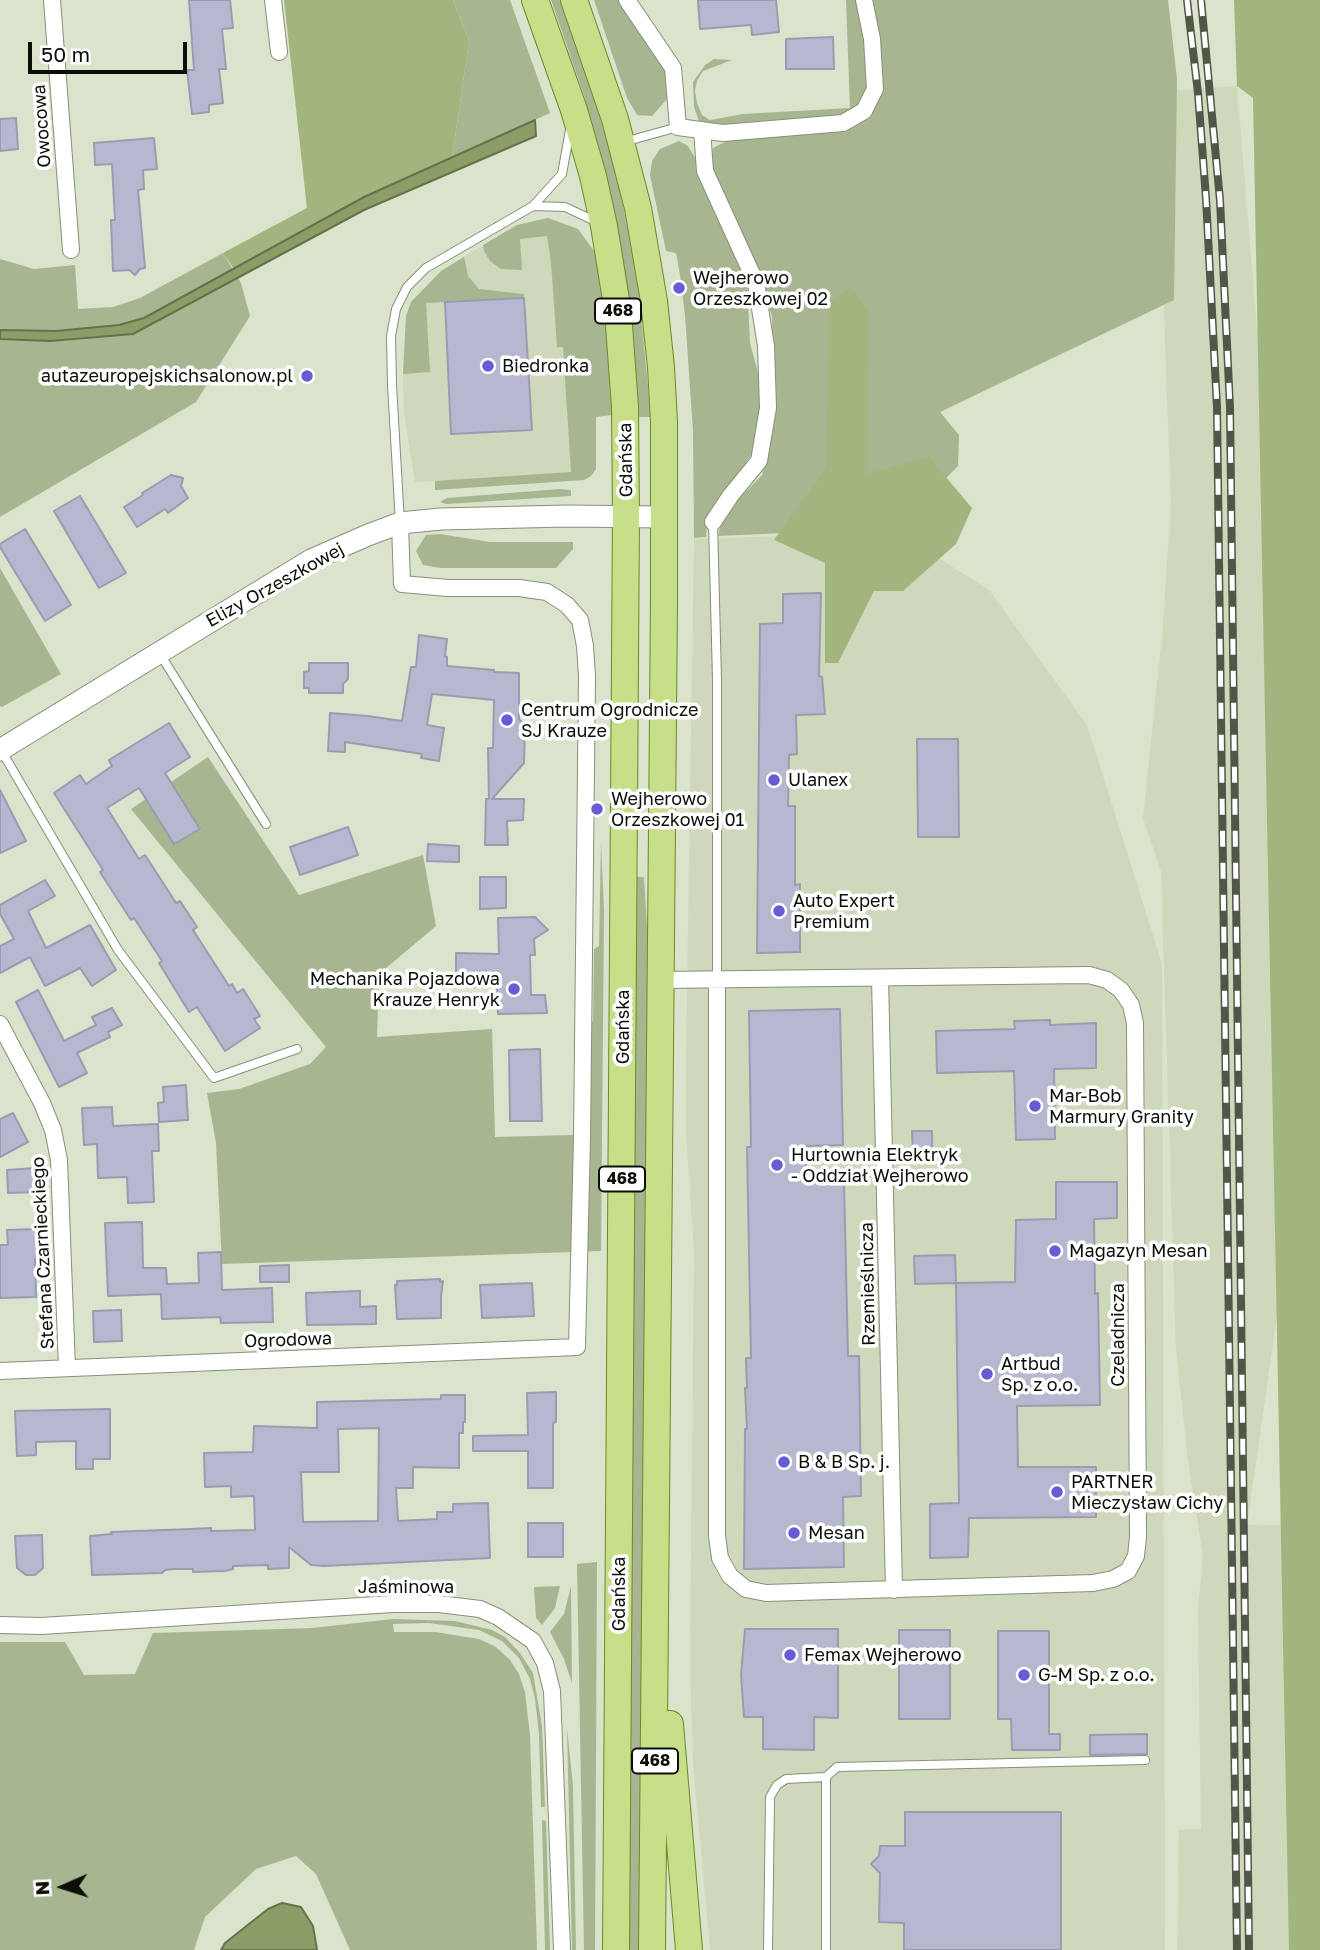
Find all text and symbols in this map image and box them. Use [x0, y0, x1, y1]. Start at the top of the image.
scale bar [32, 28, 191, 72]
text: 50 m [41, 41, 90, 67]
street label: Owocowa [28, 84, 56, 168]
place label: Wejherowo Orzeszkowej 02 [693, 267, 828, 310]
marker: Wejherowo Orzeszkowej 02 [671, 280, 687, 296]
road number: 468 [595, 298, 641, 324]
place label: Biedronka [502, 355, 589, 377]
marker: Biedronka [480, 358, 496, 374]
place label: autazeuropejskichsalonow.pl [41, 365, 293, 387]
marker: autazeuropejskichsalonow.pl [299, 368, 315, 384]
street label: Gdańska [615, 422, 637, 498]
street label: Elizy Orzeszkowej [202, 538, 348, 632]
place label: Centrum Ogrodnicze SJ Krauze [521, 699, 699, 742]
marker: Centrum Ogrodnicze SJ Krauze [499, 712, 515, 728]
place label: Ulanex [788, 769, 848, 791]
marker: Ulanex [766, 772, 782, 788]
place label: Wejherowo Orzeszkowej 01 [611, 788, 744, 830]
marker: Wejherowo Orzeszkowej 01 [589, 801, 605, 817]
place label: Auto Expert Premium [793, 890, 895, 932]
marker: Auto Expert Premium [771, 903, 787, 919]
place label: Mechanika Pojazdowa Krauze Henryk [310, 968, 500, 1010]
marker: Mechanika Pojazdowa Krauze Henryk [506, 981, 522, 997]
street label: Gdańska [612, 990, 634, 1064]
place label: Mar-Bob Marmury Granity [1049, 1085, 1194, 1128]
marker: Mar-Bob Marmury Granity [1027, 1098, 1043, 1114]
place label: Hurtownia Elektryk - Oddział Wejherowo [791, 1144, 969, 1186]
street label: Stefana Czarnieckiego [27, 1156, 59, 1350]
marker: Hurtownia Elektryk - Oddział Wejherowo [769, 1157, 785, 1173]
road number: 468 [599, 1166, 645, 1191]
street label: Rzemieślnicza [856, 1222, 880, 1346]
place label: Magazyn Mesan [1069, 1240, 1208, 1262]
marker: Magazyn Mesan [1047, 1243, 1063, 1259]
street label: Czeladnicza [1107, 1283, 1129, 1387]
street label: Ogrodowa [244, 1328, 332, 1352]
place label: Artbud Sp. z o.o. [1001, 1353, 1078, 1396]
marker: Artbud Sp. z o.o. [979, 1366, 995, 1382]
place label: B & B Sp. j. [798, 1451, 890, 1473]
marker: B & B Sp. j. [776, 1454, 792, 1470]
place label: PARTNER Mieczysław Cichy [1071, 1471, 1223, 1514]
marker: PARTNER Mieczysław Cichy [1049, 1484, 1065, 1500]
place label: Mesan [808, 1522, 865, 1544]
marker: Mesan [786, 1525, 802, 1541]
street label: Gdańska [608, 1557, 630, 1631]
street label: Jaśminowa [358, 1576, 454, 1598]
place label: Femax Wejherowo [804, 1644, 961, 1666]
marker: Femax Wejherowo [782, 1647, 798, 1663]
place label: G-M Sp. z o.o. [1038, 1664, 1155, 1686]
marker: G-M Sp. z o.o. [1016, 1667, 1032, 1683]
road number: 468 [632, 1749, 678, 1774]
north arrow [28, 1852, 98, 1922]
text: N [30, 1880, 53, 1896]

